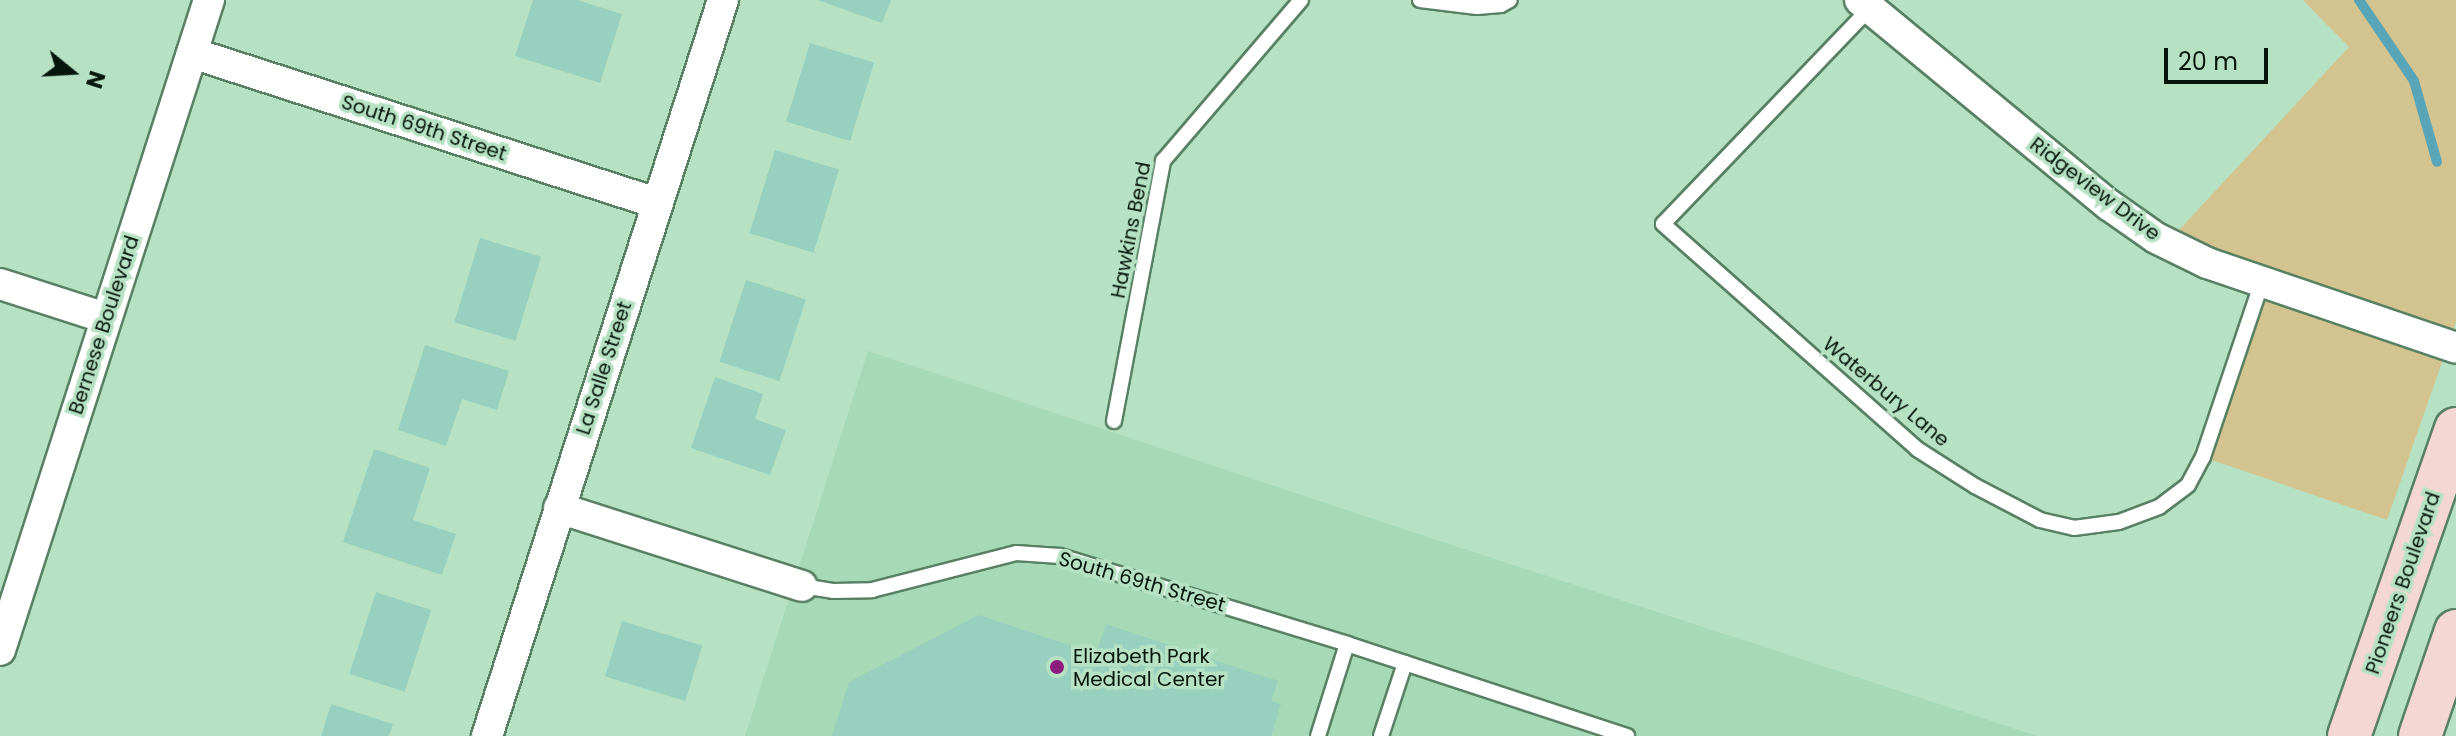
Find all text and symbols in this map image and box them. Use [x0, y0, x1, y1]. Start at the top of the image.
north arrow [32, 32, 112, 112]
scale bar [2168, 32, 2272, 82]
text: 20 m [2178, 45, 2238, 78]
text: N [78, 67, 113, 92]
street label: South 69th Street [338, 90, 510, 166]
street label: Ridgeview Drive [2025, 132, 2165, 246]
street label: Hawkins Bend [1106, 160, 1156, 300]
street label: Bernese Boulevard [64, 233, 144, 417]
street label: La Salle Street [571, 298, 637, 438]
street label: Waterbury Lane [1818, 332, 1954, 452]
street label: Pioneers Boulevard [2361, 489, 2445, 677]
street label: South 69th Street [1056, 547, 1228, 617]
place label: Elizabeth Park Medical Center [1073, 644, 1225, 691]
marker: Elizabeth Park Medical Center [1048, 658, 1066, 676]

